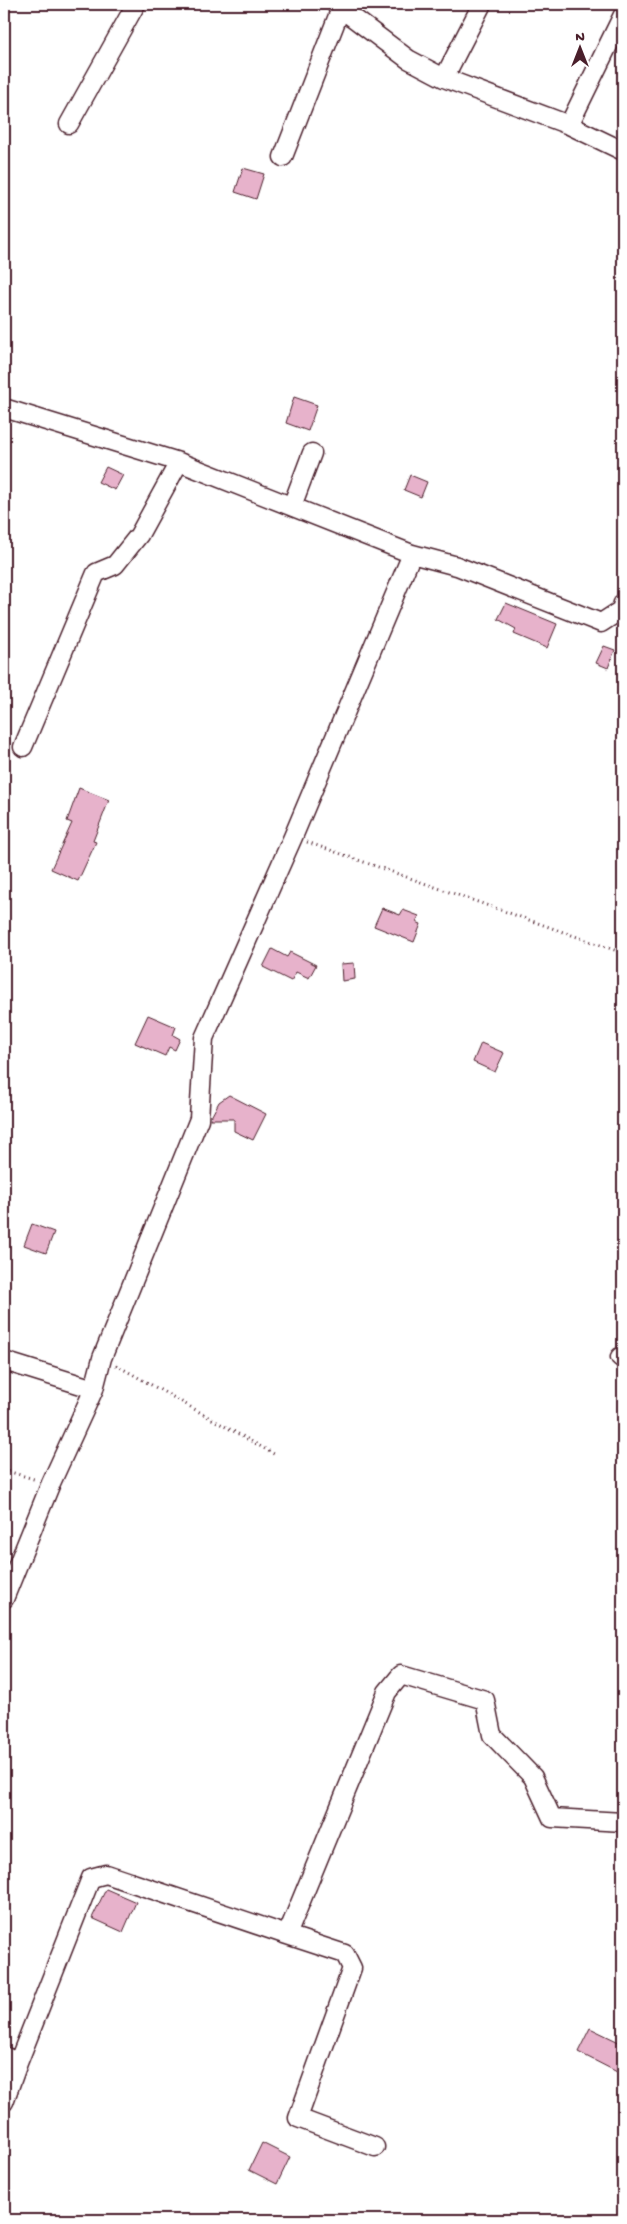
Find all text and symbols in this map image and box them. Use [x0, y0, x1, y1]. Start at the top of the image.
north arrow [554, 22, 604, 72]
text: N [575, 29, 585, 46]

